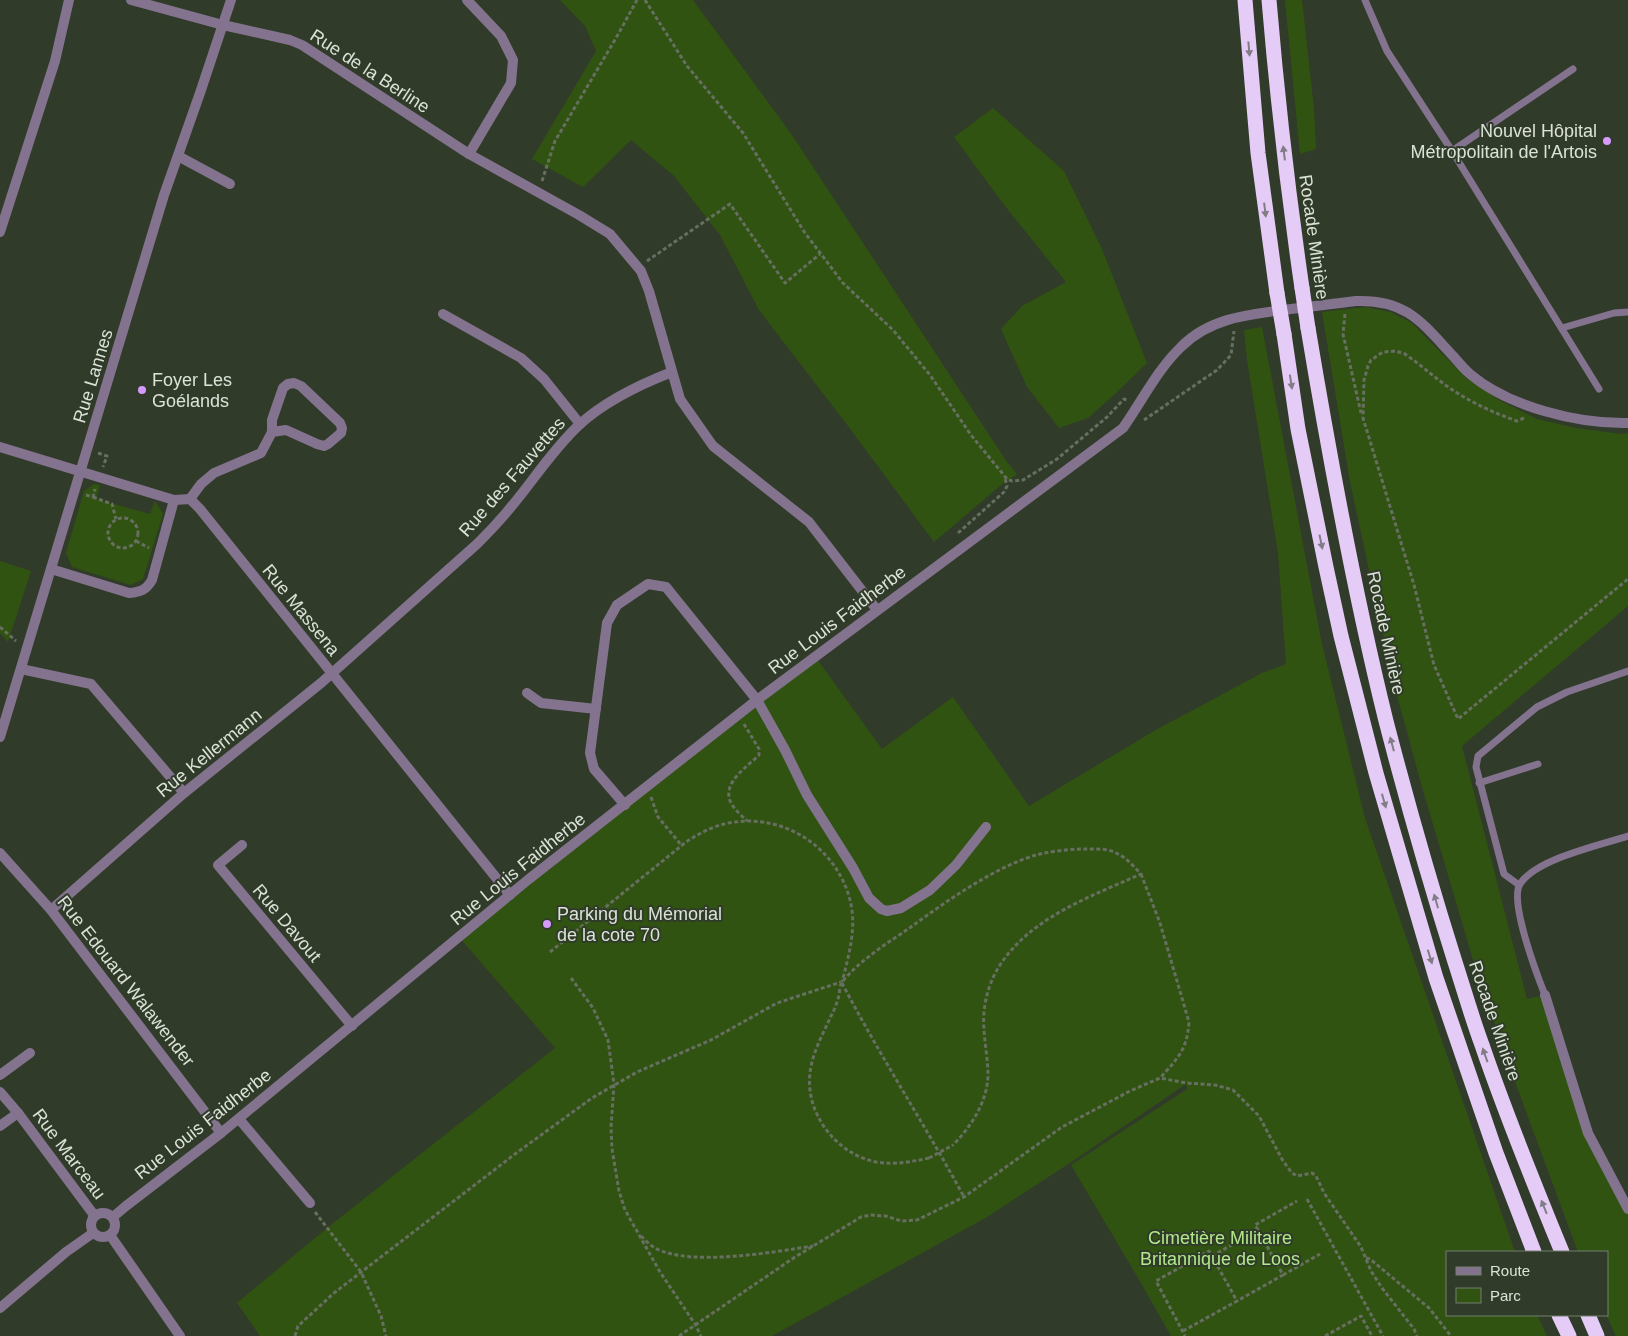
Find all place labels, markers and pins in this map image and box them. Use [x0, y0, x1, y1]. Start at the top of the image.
place label: Nouvel Hôpital Métropolitain de l'Artois [1410, 121, 1597, 162]
marker: Nouvel Hôpital Métropolitain de l'Artois [1601, 135, 1613, 147]
place label: Foyer Les Goélands [152, 370, 232, 411]
marker: Foyer Les Goélands [136, 384, 148, 396]
place label: Parking du Mémorial de la cote 70 [557, 904, 722, 945]
marker: Parking du Mémorial de la cote 70 [541, 918, 553, 930]

